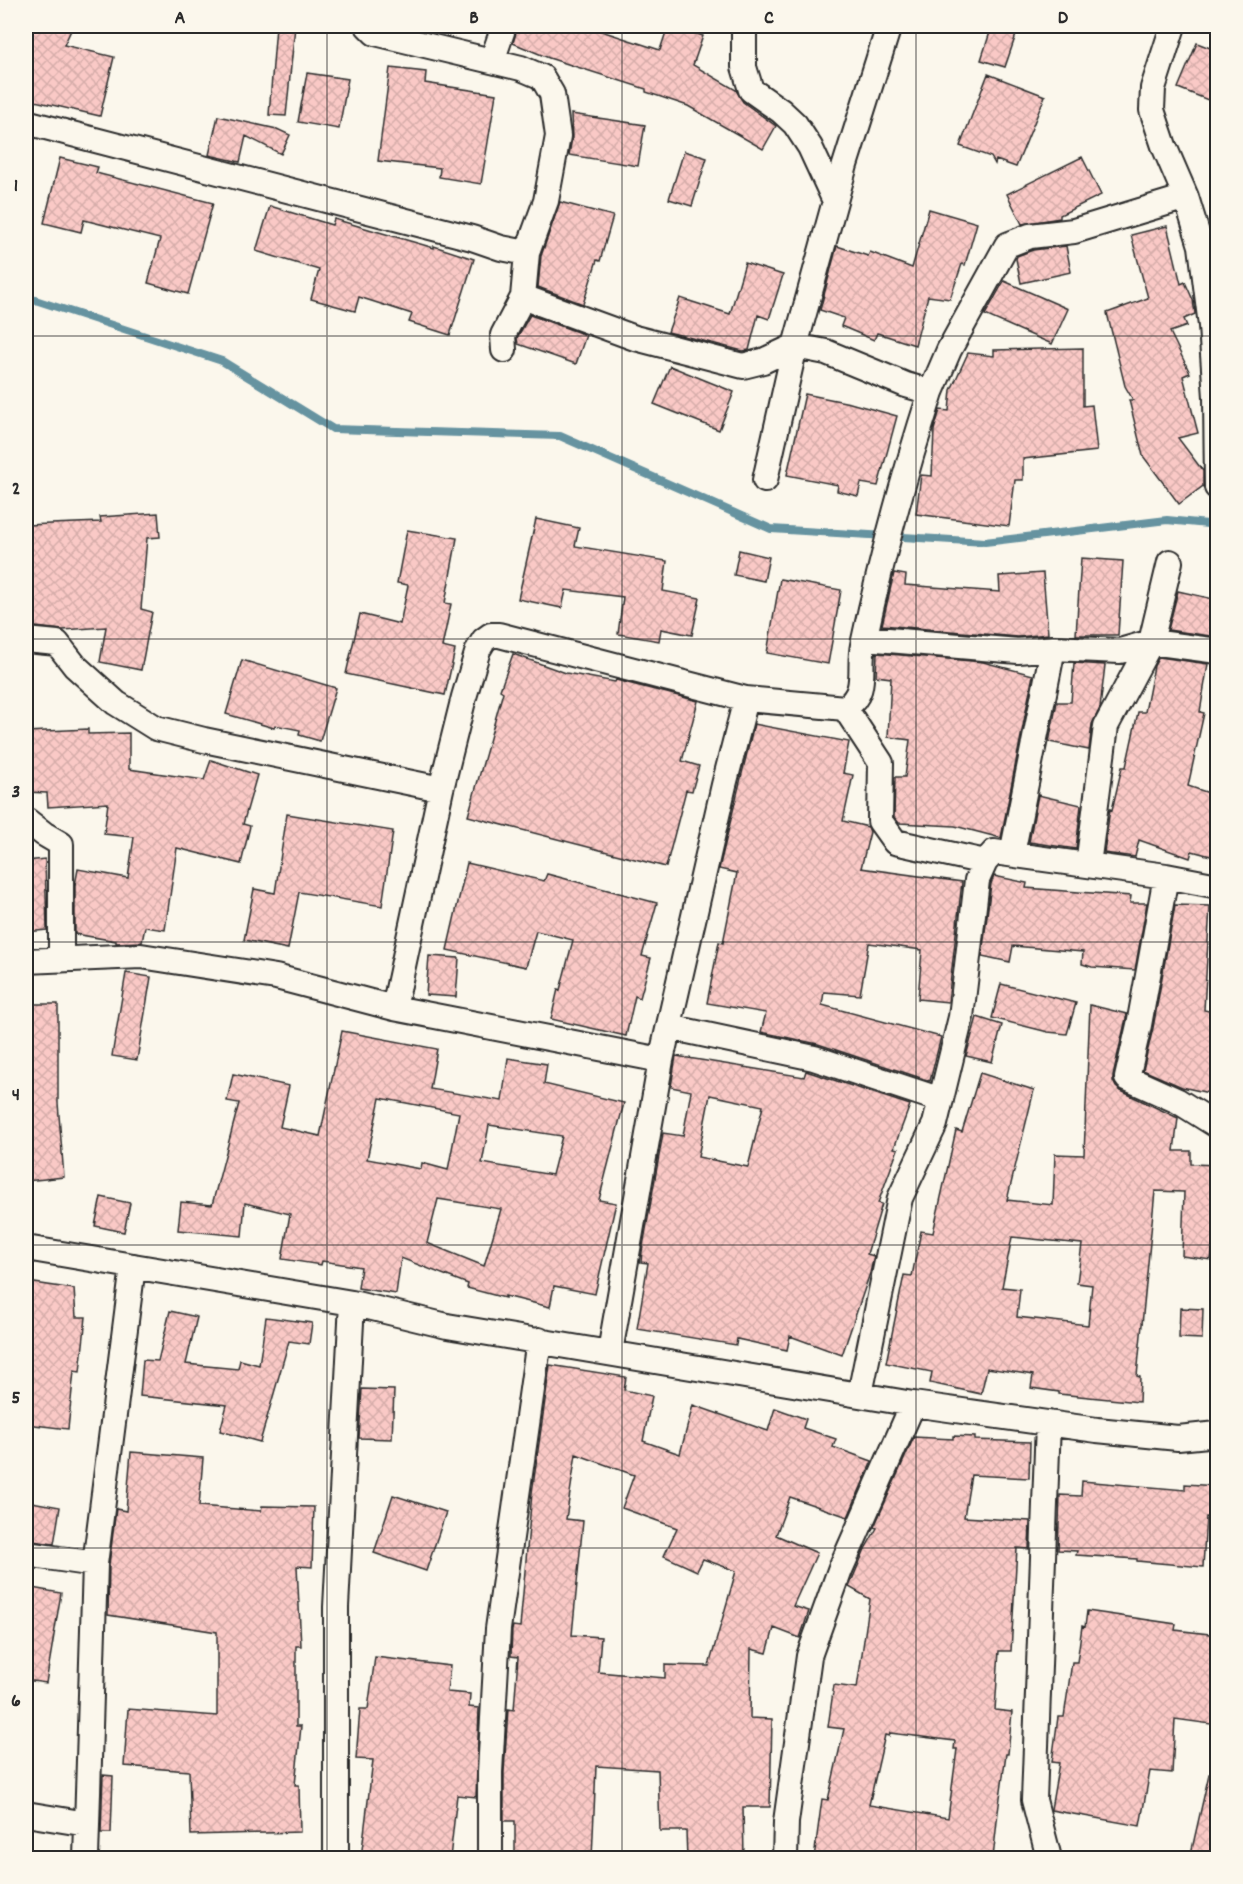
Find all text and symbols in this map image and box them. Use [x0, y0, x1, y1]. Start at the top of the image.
text: A [175, 5, 186, 33]
text: B [469, 5, 479, 33]
text: C [764, 5, 774, 33]
text: D [1058, 5, 1069, 33]
text: 1 [14, 173, 18, 201]
text: 2 [12, 476, 20, 504]
text: 3 [12, 779, 20, 807]
text: 4 [12, 1082, 20, 1110]
text: 5 [11, 1385, 21, 1413]
text: 6 [11, 1688, 21, 1716]

